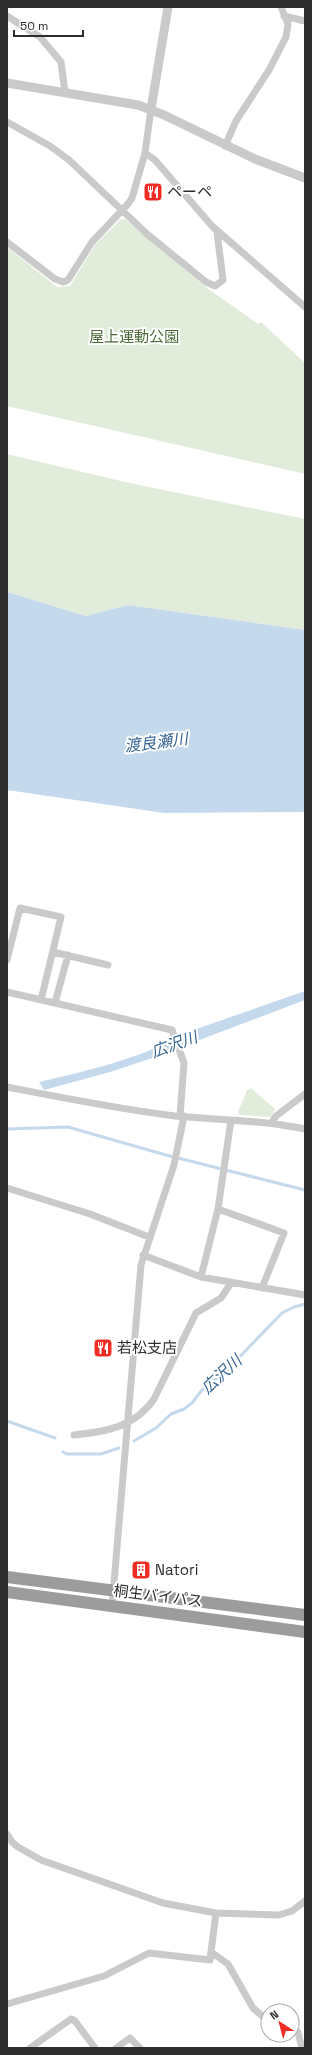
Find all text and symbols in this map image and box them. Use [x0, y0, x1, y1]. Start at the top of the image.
scale bar [14, 12, 83, 38]
text: 50 m [20, 18, 48, 34]
restaurant icon: ペーペ [142, 181, 164, 203]
place label: ペーペ [167, 182, 212, 201]
park label: 屋上運動公園 [89, 327, 179, 346]
water label: 渡良瀬川 [123, 728, 191, 757]
water label: 広沢川 [148, 1026, 202, 1063]
restaurant icon: 若松支店 [92, 1337, 114, 1359]
place label: 若松支店 [117, 1338, 177, 1357]
water label: 広沢川 [197, 1349, 248, 1398]
building icon: Natori [130, 1559, 152, 1581]
place label: Natori [155, 1560, 198, 1579]
street label: 桐生バイパス [112, 1581, 204, 1610]
north arrow [260, 2003, 300, 2043]
text: N [267, 2007, 281, 2023]

